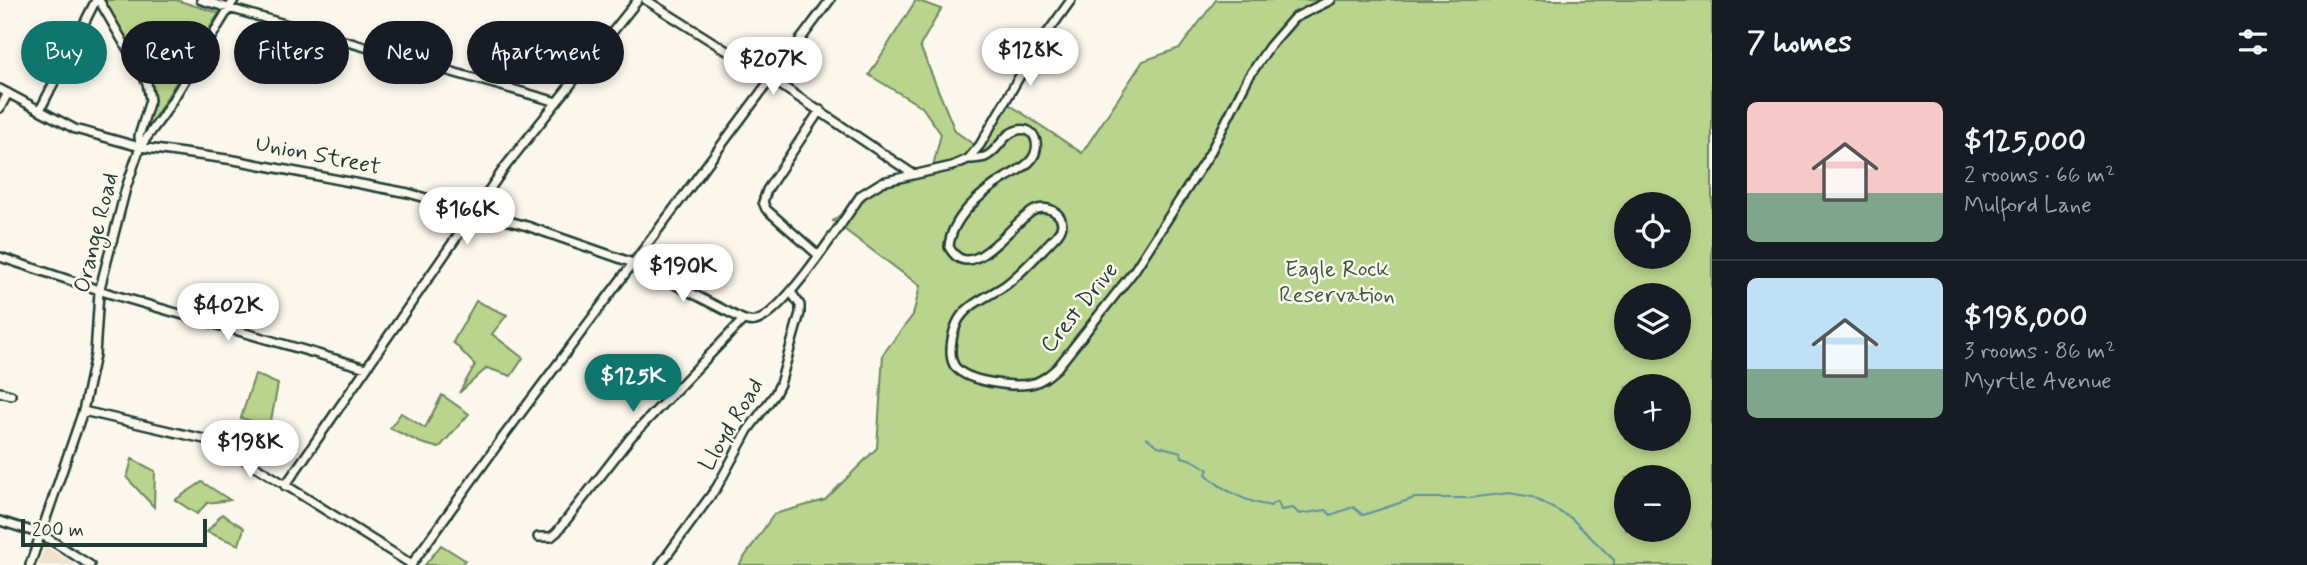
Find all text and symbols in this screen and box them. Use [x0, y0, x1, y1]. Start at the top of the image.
chip: Buy [21, 21, 107, 84]
chip: Rent [121, 21, 220, 84]
chip: Filters [234, 21, 349, 84]
chip: New [363, 21, 453, 84]
chip: Apartment [467, 21, 624, 84]
text: 7 homes [1747, 23, 1852, 62]
icon: filters [2234, 23, 2272, 61]
pin: $128K [981, 28, 1079, 88]
text: $128K [998, 36, 1062, 66]
pin: $207K [724, 38, 822, 97]
text: $207K [739, 45, 807, 75]
text: $125,000 [1964, 122, 2086, 161]
street label: Union Street [253, 129, 383, 183]
icon: home [1803, 130, 1887, 214]
text: 2 rooms · 66 m² [1964, 161, 2115, 191]
street label: Orange Road [68, 170, 128, 297]
pin: $166K [418, 188, 516, 247]
text: Mulford Lane [1964, 191, 2092, 221]
map controls [1614, 192, 1691, 542]
button: locate [1614, 192, 1691, 269]
text: $166K [435, 195, 499, 225]
pin: $190K [634, 244, 732, 304]
text: $190K [649, 252, 717, 282]
park label: Eagle Rock Reservation [1279, 255, 1395, 311]
street label: Crest Drive [1034, 256, 1126, 360]
button: layers [1614, 283, 1691, 360]
pin: $402K [179, 284, 277, 343]
text: $402K [193, 291, 263, 321]
text: $198,000 [1964, 298, 2088, 337]
icon: home [1803, 306, 1887, 390]
text: 3 rooms · 86 m² [1964, 337, 2115, 367]
pin: $125K [584, 354, 682, 414]
text: $125K [601, 362, 665, 392]
text: Myrtle Avenue [1964, 367, 2112, 397]
street label: Lloyd Road [693, 373, 771, 477]
button: + [1614, 374, 1691, 451]
pin: $198K [201, 420, 299, 480]
text: $198K [217, 428, 283, 458]
button: − [1614, 465, 1691, 542]
scale bar [21, 516, 206, 548]
text: 200 m [32, 518, 84, 543]

